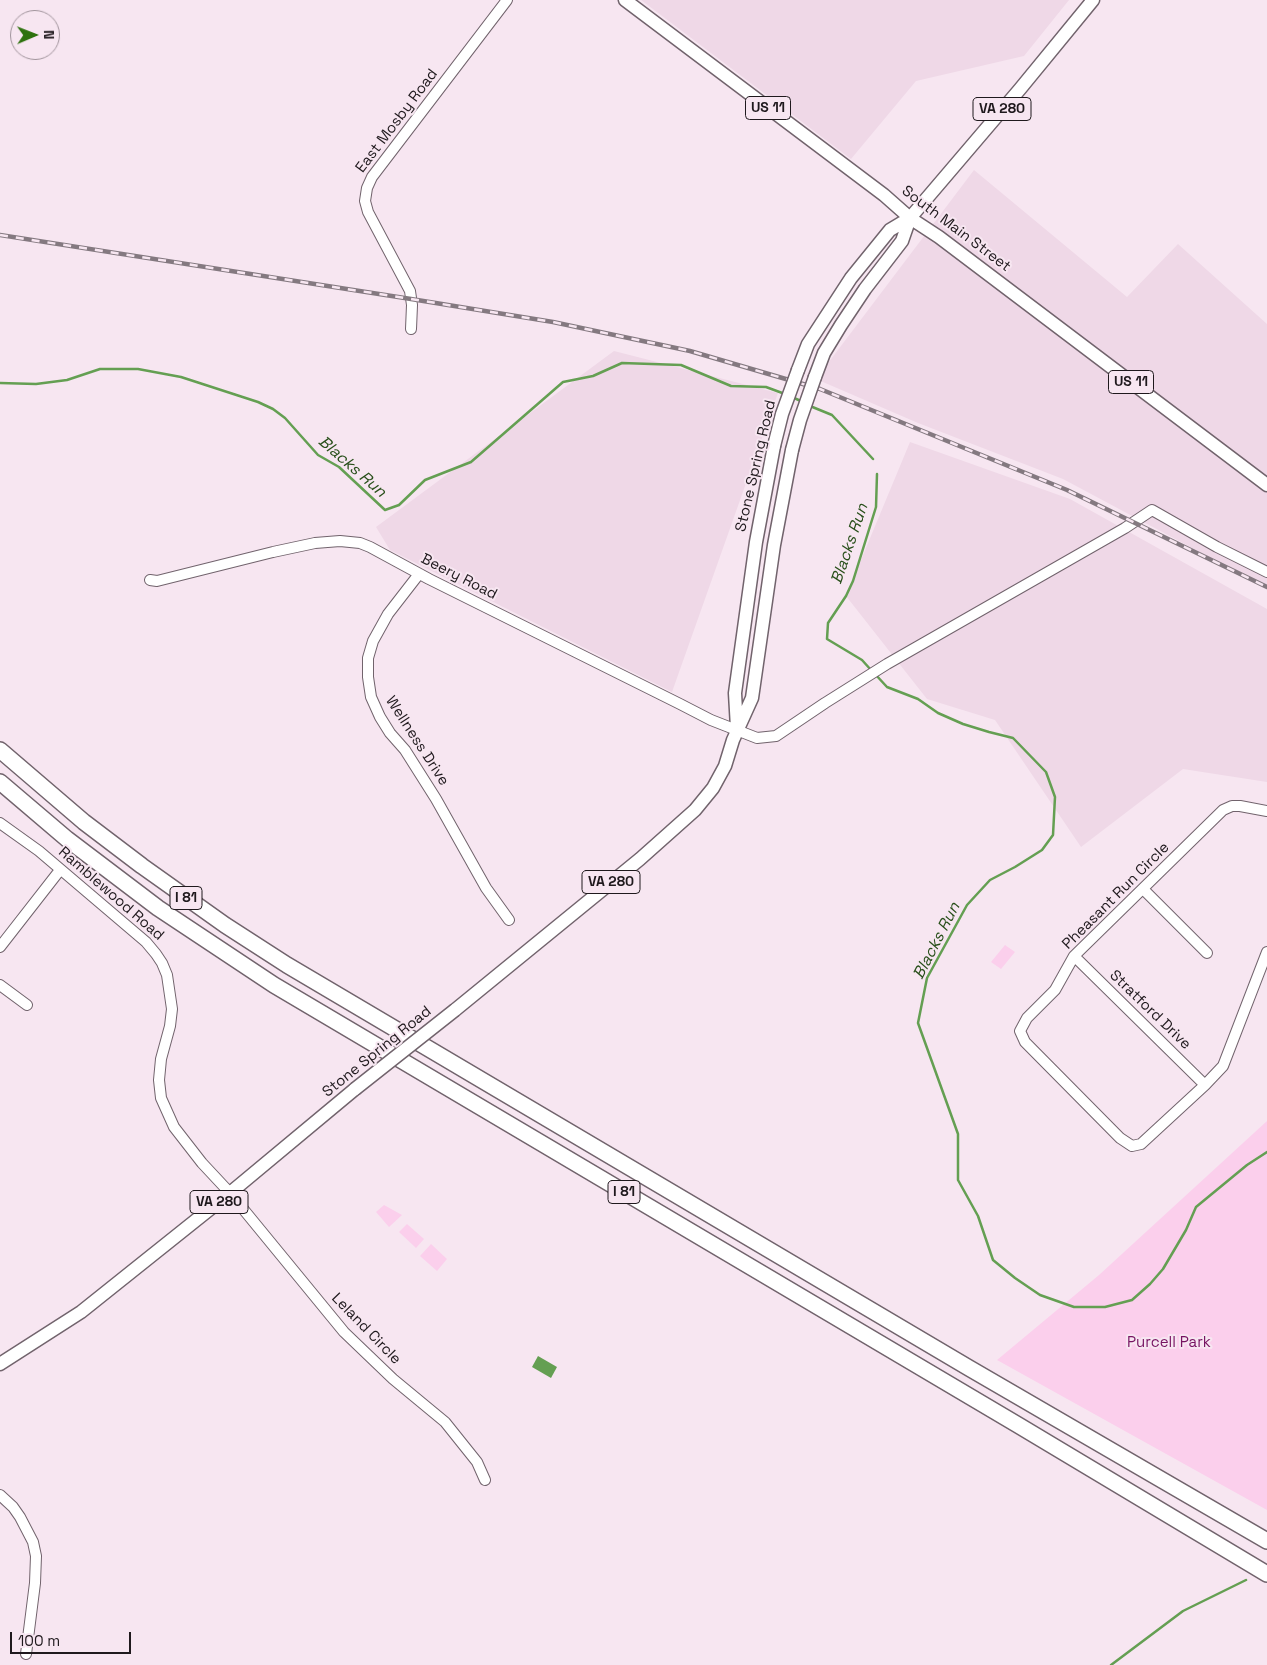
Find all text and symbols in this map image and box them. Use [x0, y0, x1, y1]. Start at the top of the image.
north arrow [10, 10, 60, 60]
text: N [40, 30, 58, 40]
street label: East Mosby Road [352, 66, 442, 176]
road number: US 11 [746, 96, 790, 120]
road number: VA 280 [973, 98, 1031, 120]
street label: South Main Street [898, 182, 1014, 276]
road number: US 11 [1108, 371, 1154, 394]
street label: Stone Spring Road [732, 398, 780, 534]
water label: Blacks Run [314, 432, 390, 502]
water label: Blacks Run [827, 501, 873, 587]
street label: Beery Road [418, 550, 500, 604]
street label: Wellness Drive [381, 693, 453, 789]
street label: Pheasant Run Circle [1059, 839, 1173, 953]
street label: Ramblewood Road [55, 843, 167, 945]
road number: VA 280 [582, 870, 640, 894]
road number: I 81 [170, 886, 202, 910]
water label: Blacks Run [909, 899, 965, 983]
street label: Stratford Drive [1105, 967, 1195, 1053]
street label: Stone Spring Road [319, 1003, 435, 1101]
road number: I 81 [608, 1180, 640, 1204]
road number: VA 280 [190, 1190, 248, 1214]
street label: Leland Circle [327, 1290, 405, 1368]
park label: Purcell Park [1127, 1334, 1211, 1352]
scale bar [12, 1622, 134, 1654]
text: 100 m [18, 1631, 60, 1650]

